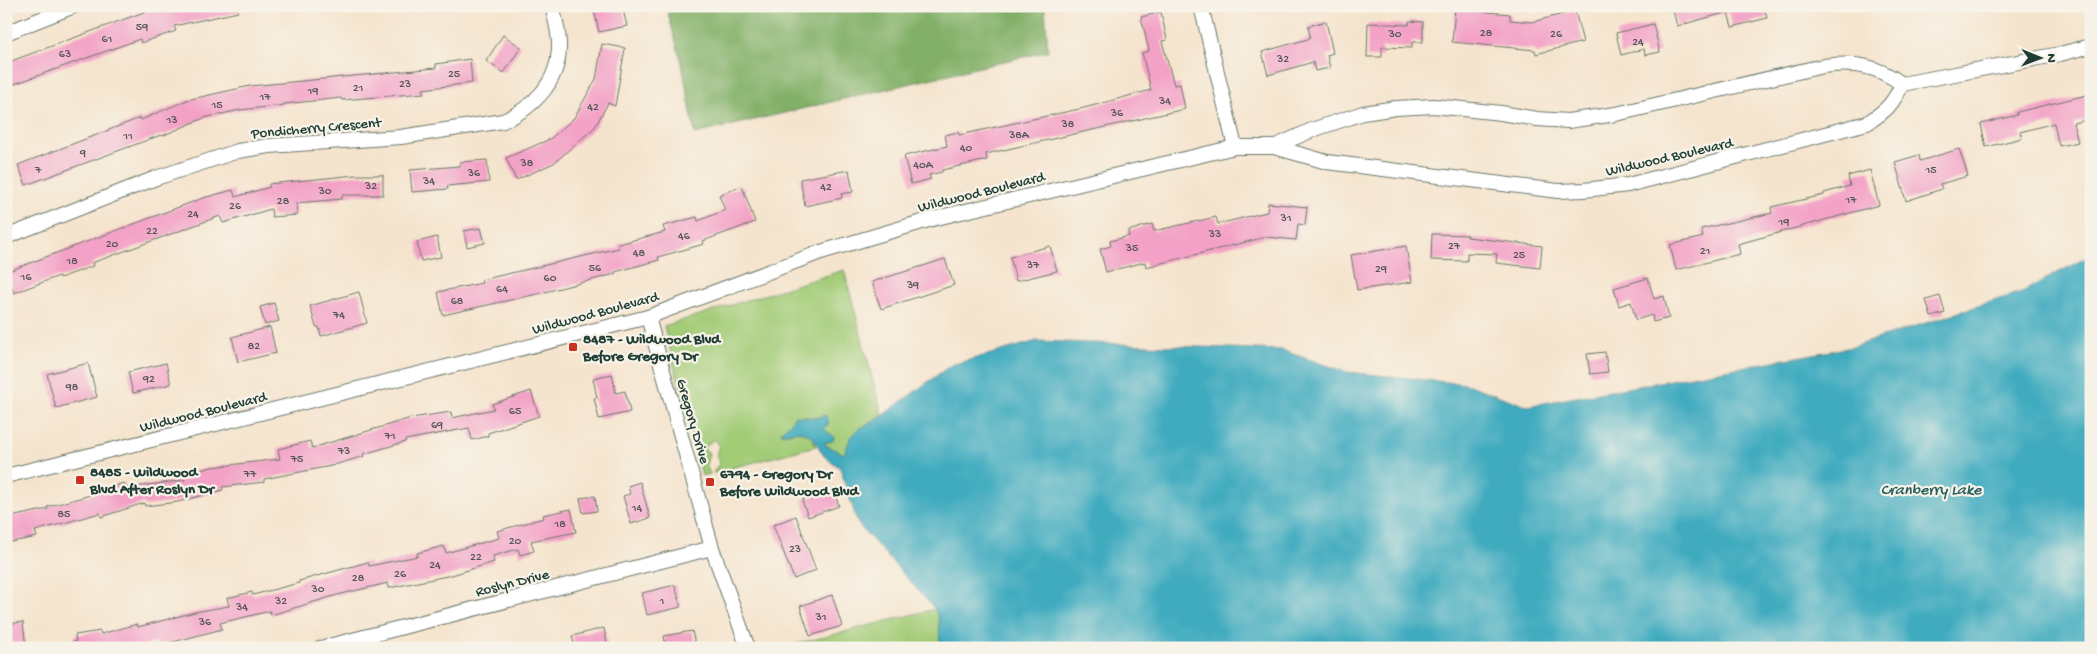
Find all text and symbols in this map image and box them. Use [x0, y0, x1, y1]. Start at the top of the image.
house number: 59 [136, 21, 148, 35]
house number: 28 [1480, 27, 1493, 41]
house number: 30 [1387, 28, 1402, 42]
house number: 26 [1550, 28, 1563, 42]
north arrow [2014, 32, 2064, 82]
house number: 61 [102, 33, 113, 47]
house number: 24 [1632, 36, 1644, 50]
house number: 63 [59, 48, 71, 62]
house number: 32 [1276, 53, 1289, 67]
text: N [2042, 53, 2059, 63]
house number: 25 [448, 68, 460, 82]
house number: 23 [399, 78, 411, 92]
house number: 21 [353, 82, 364, 96]
house number: 19 [307, 85, 318, 99]
house number: 17 [258, 91, 271, 105]
house number: 34 [1158, 95, 1171, 109]
house number: 15 [210, 99, 223, 113]
house number: 42 [587, 101, 599, 115]
house number: 36 [1110, 107, 1124, 121]
house number: 13 [165, 114, 178, 128]
street label: Pondicherry Crescent [249, 114, 384, 144]
house number: 38 [1061, 118, 1075, 132]
house number: 38A [1008, 129, 1030, 143]
house number: 11 [122, 130, 133, 144]
street label: Wildwood Boulevard [1604, 134, 1736, 181]
house number: 40 [960, 142, 972, 156]
house number: 9 [79, 147, 86, 161]
house number: 38 [520, 157, 534, 171]
house number: 40A [913, 159, 934, 173]
house number: 7 [34, 164, 42, 178]
house number: 15 [1924, 164, 1937, 178]
house number: 36 [467, 167, 481, 181]
street label: Wildwood Boulevard [916, 168, 1048, 217]
house number: 34 [422, 175, 435, 189]
house number: 32 [364, 180, 377, 194]
house number: 42 [820, 181, 832, 195]
house number: 30 [317, 185, 332, 199]
house number: 17 [1844, 194, 1857, 208]
house number: 28 [277, 195, 290, 209]
house number: 26 [229, 200, 242, 214]
house number: 24 [187, 208, 199, 222]
house number: 31 [1279, 212, 1292, 226]
house number: 19 [1778, 216, 1789, 230]
house number: 22 [146, 225, 158, 239]
house number: 33 [1208, 228, 1221, 242]
house number: 46 [678, 230, 691, 244]
house number: 20 [106, 238, 119, 252]
house number: 27 [1448, 240, 1461, 254]
house number: 35 [1125, 242, 1138, 256]
house number: 21 [1700, 245, 1711, 259]
house number: 48 [633, 247, 646, 261]
house number: 25 [1513, 249, 1525, 263]
house number: 18 [65, 255, 78, 269]
house number: 37 [1026, 259, 1040, 273]
house number: 56 [589, 262, 602, 276]
house number: 29 [1375, 263, 1387, 277]
house number: 16 [20, 271, 32, 285]
house number: 60 [544, 272, 557, 286]
house number: 39 [906, 279, 919, 293]
house number: 64 [496, 283, 508, 297]
street label: Wildwood Boulevard [530, 288, 662, 339]
house number: 68 [451, 295, 464, 309]
house number: 74 [332, 309, 345, 323]
place label: 8487 - Wildwood Blvd Before Gregory Dr [582, 331, 722, 366]
house number: 82 [248, 340, 260, 354]
marker: 8487 - Wildwood Blvd Before Gregory Dr [567, 341, 579, 353]
house number: 92 [142, 373, 155, 387]
street label: Gregory Drive [671, 377, 713, 466]
house number: 98 [65, 381, 79, 395]
street label: Wildwood Boulevard [138, 388, 270, 437]
house number: 65 [509, 405, 521, 419]
house number: 69 [431, 419, 443, 433]
house number: 71 [383, 430, 396, 444]
house number: 73 [337, 445, 350, 459]
house number: 75 [290, 453, 303, 467]
place label: 8485 - Wildwood Blvd After Roslyn Dr [89, 464, 215, 499]
place label: 6794 - Gregory Dr Before Wildwood Blvd [719, 466, 861, 501]
house number: 77 [243, 468, 257, 482]
marker: 8485 - Wildwood Blvd After Roslyn Dr [74, 474, 86, 486]
marker: 6794 - Gregory Dr Before Wildwood Blvd [704, 476, 716, 488]
water label: Cranberry Lake [1881, 482, 1982, 501]
house number: 14 [631, 502, 643, 516]
house number: 85 [58, 508, 70, 522]
house number: 18 [553, 518, 566, 532]
house number: 20 [509, 535, 522, 549]
house number: 23 [789, 543, 801, 557]
house number: 22 [470, 551, 482, 565]
house number: 24 [429, 559, 441, 573]
street label: Roslyn Drive [474, 566, 551, 602]
house number: 26 [394, 568, 407, 582]
house number: 28 [352, 572, 365, 586]
house number: 30 [310, 583, 325, 597]
house number: 32 [274, 595, 287, 609]
house number: 1 [659, 595, 665, 609]
house number: 34 [235, 601, 248, 615]
house number: 31 [814, 611, 827, 625]
house number: 36 [198, 616, 212, 630]

